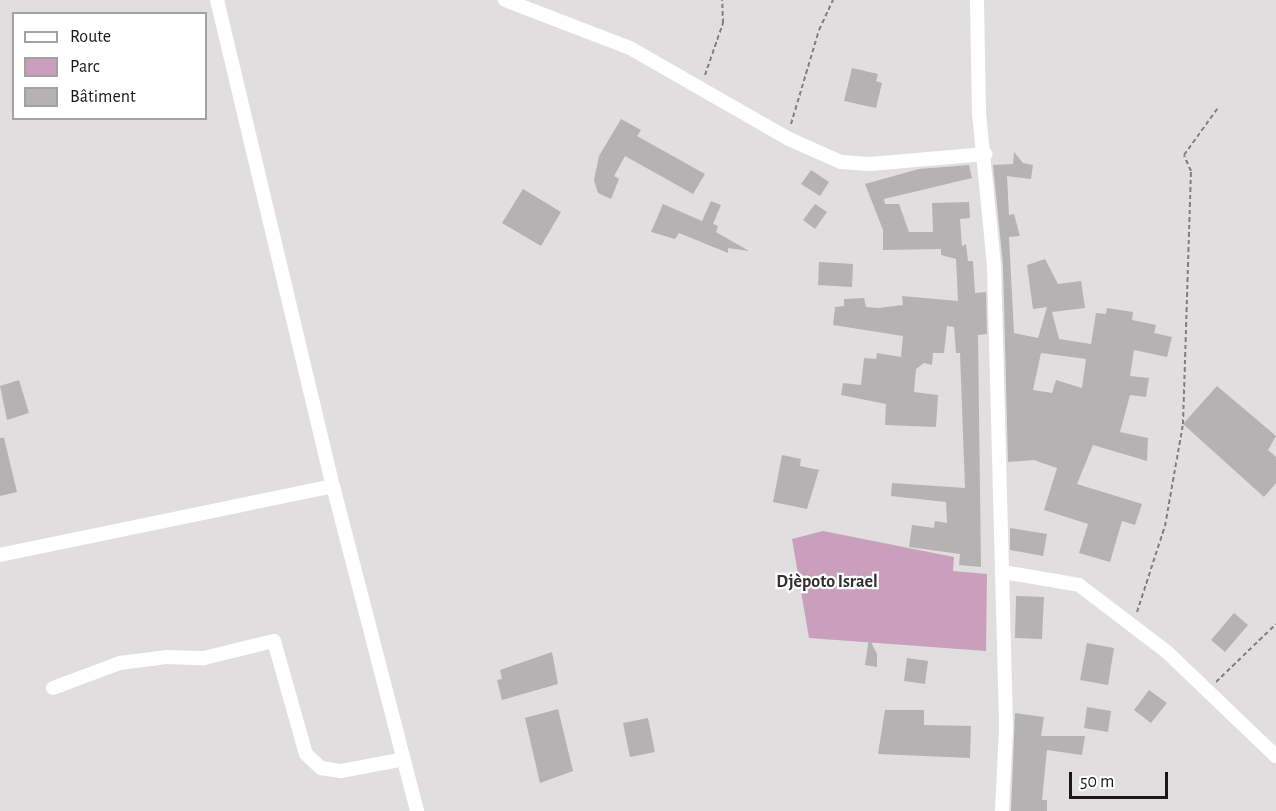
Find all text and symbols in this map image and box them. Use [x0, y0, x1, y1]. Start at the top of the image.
legend [12, 12, 207, 120]
text: Route [70, 28, 111, 46]
text: Parc [70, 58, 100, 76]
text: Bâtiment [70, 88, 136, 106]
district label: Djèpoto Israel [776, 571, 878, 593]
scale bar [1072, 760, 1171, 798]
text: 50 m [1080, 773, 1114, 791]

